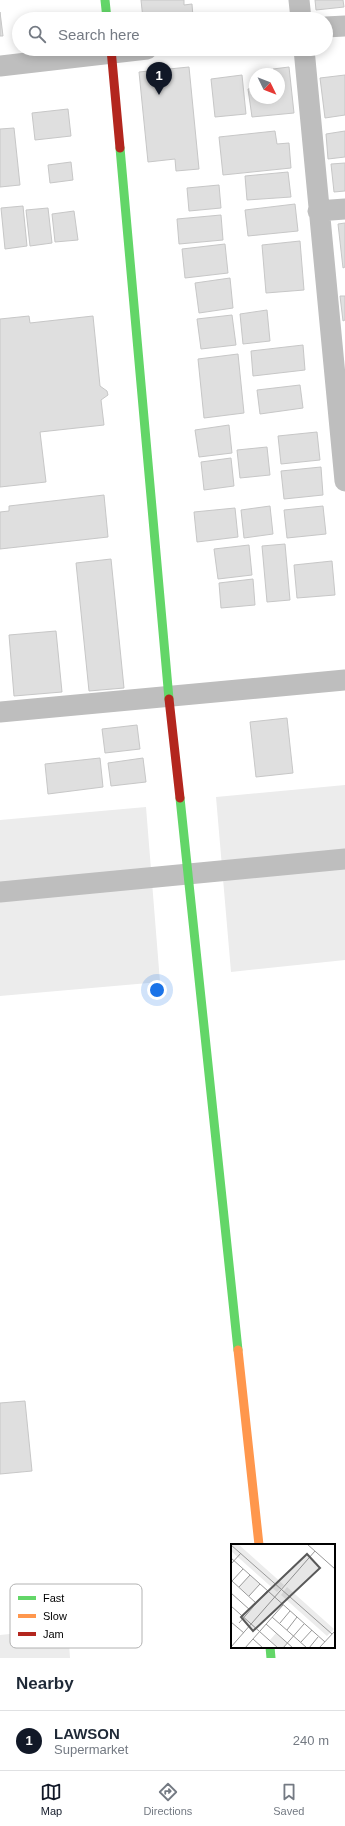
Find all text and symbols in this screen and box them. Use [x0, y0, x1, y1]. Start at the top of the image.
search box [12, 12, 333, 56]
icon: search [26, 23, 48, 45]
text: Search here [58, 26, 140, 43]
pin: 1 [146, 62, 172, 95]
north arrow [249, 68, 285, 104]
your location [147, 980, 167, 1000]
inset map [231, 1544, 335, 1648]
legend [10, 1584, 142, 1648]
text: Fast [43, 1592, 64, 1604]
text: Slow [43, 1610, 67, 1622]
text: Jam [43, 1628, 64, 1640]
text: Nearby [16, 1674, 74, 1693]
text: LAWSON [54, 1725, 120, 1742]
text: 1 [25, 1733, 33, 1748]
text: 240 m [293, 1733, 329, 1748]
text: Supermarket [54, 1742, 128, 1757]
tab: Map [40, 1781, 62, 1817]
tab: Directions [143, 1781, 192, 1817]
tab: Saved [273, 1781, 304, 1817]

